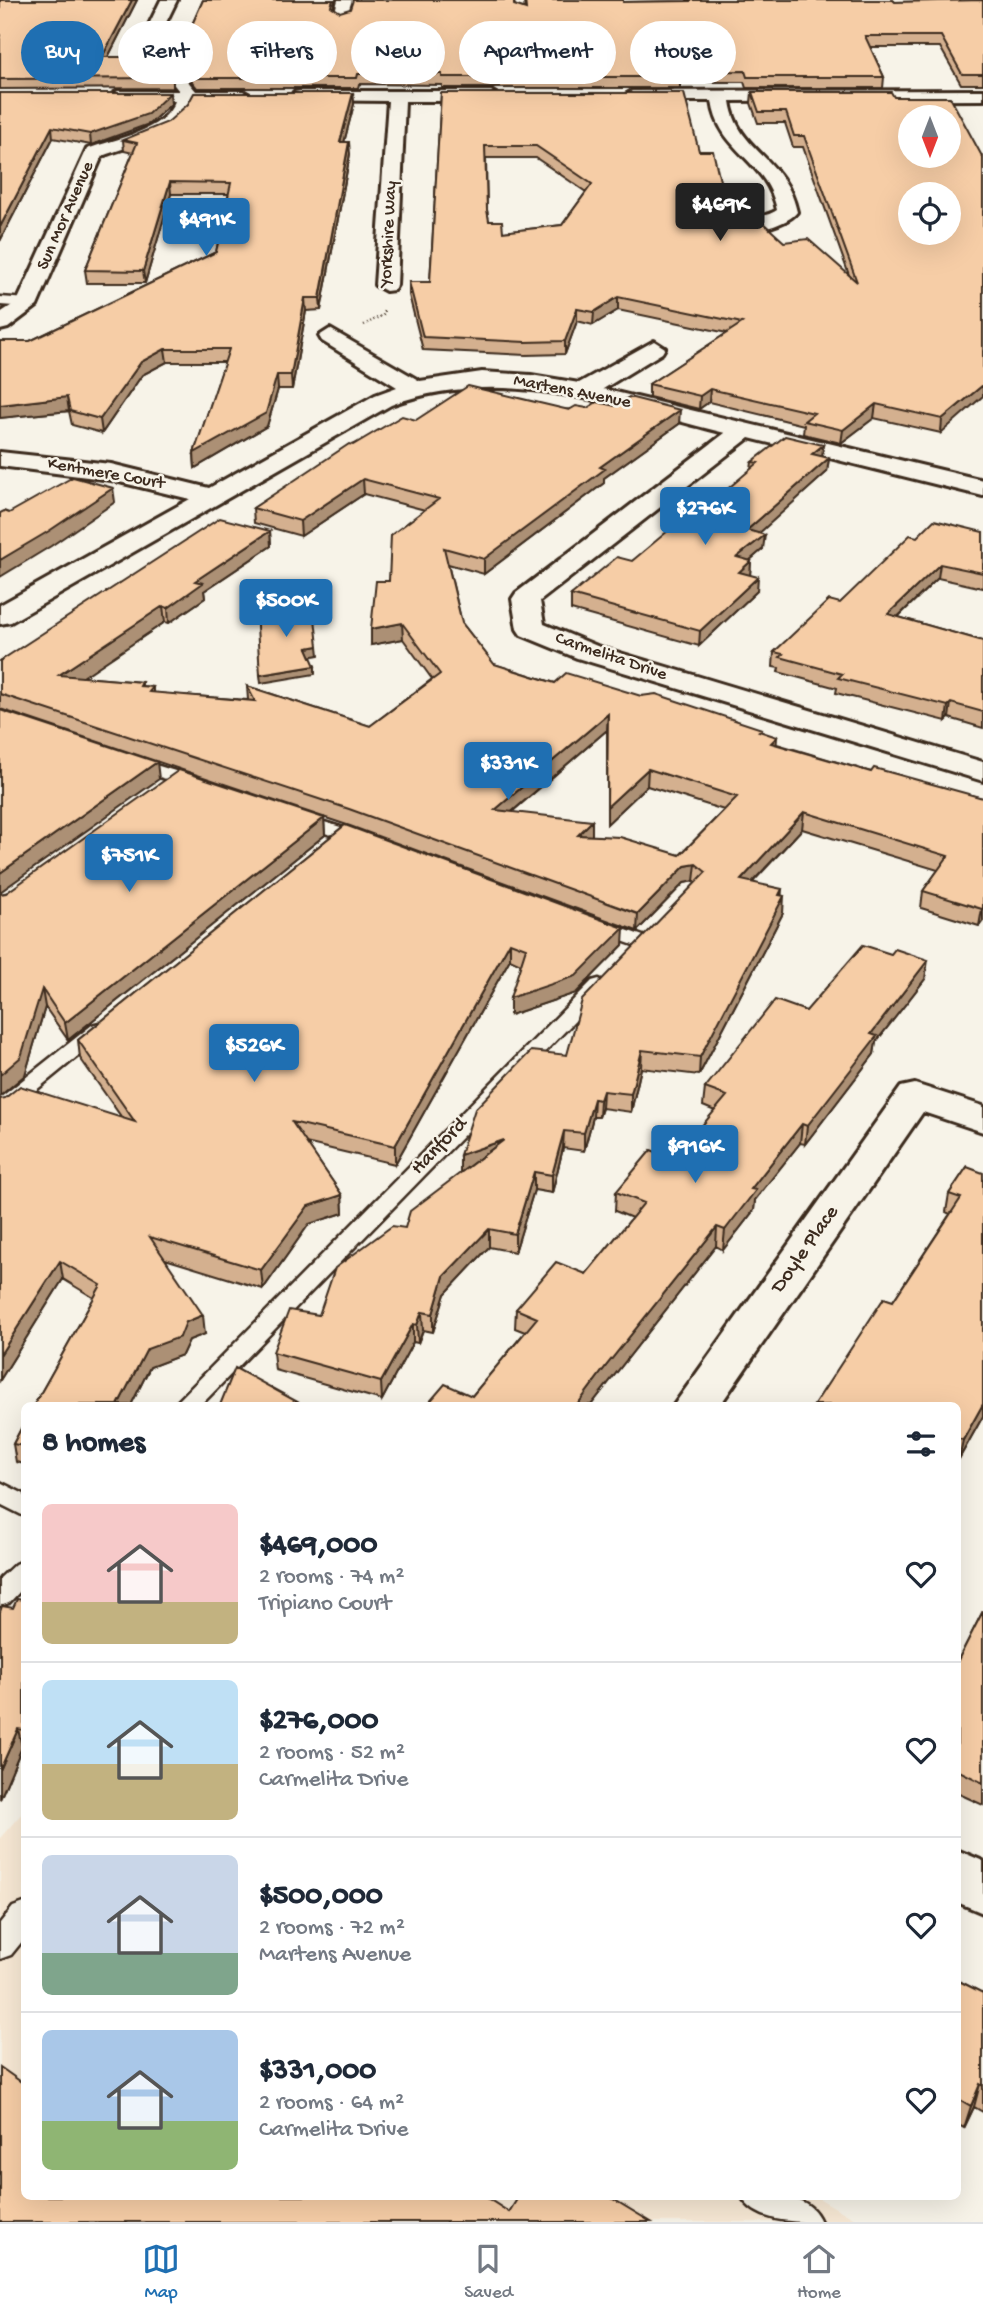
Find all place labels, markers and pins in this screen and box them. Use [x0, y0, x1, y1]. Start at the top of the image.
pin: $469K [671, 184, 769, 243]
pin: $491K [157, 198, 255, 258]
pin: $276K [656, 488, 754, 547]
pin: $500K [237, 580, 335, 639]
pin: $331K [459, 742, 557, 802]
pin: $751K [80, 834, 178, 894]
pin: $526K [205, 1024, 303, 1084]
pin: $916K [646, 1126, 744, 1185]

